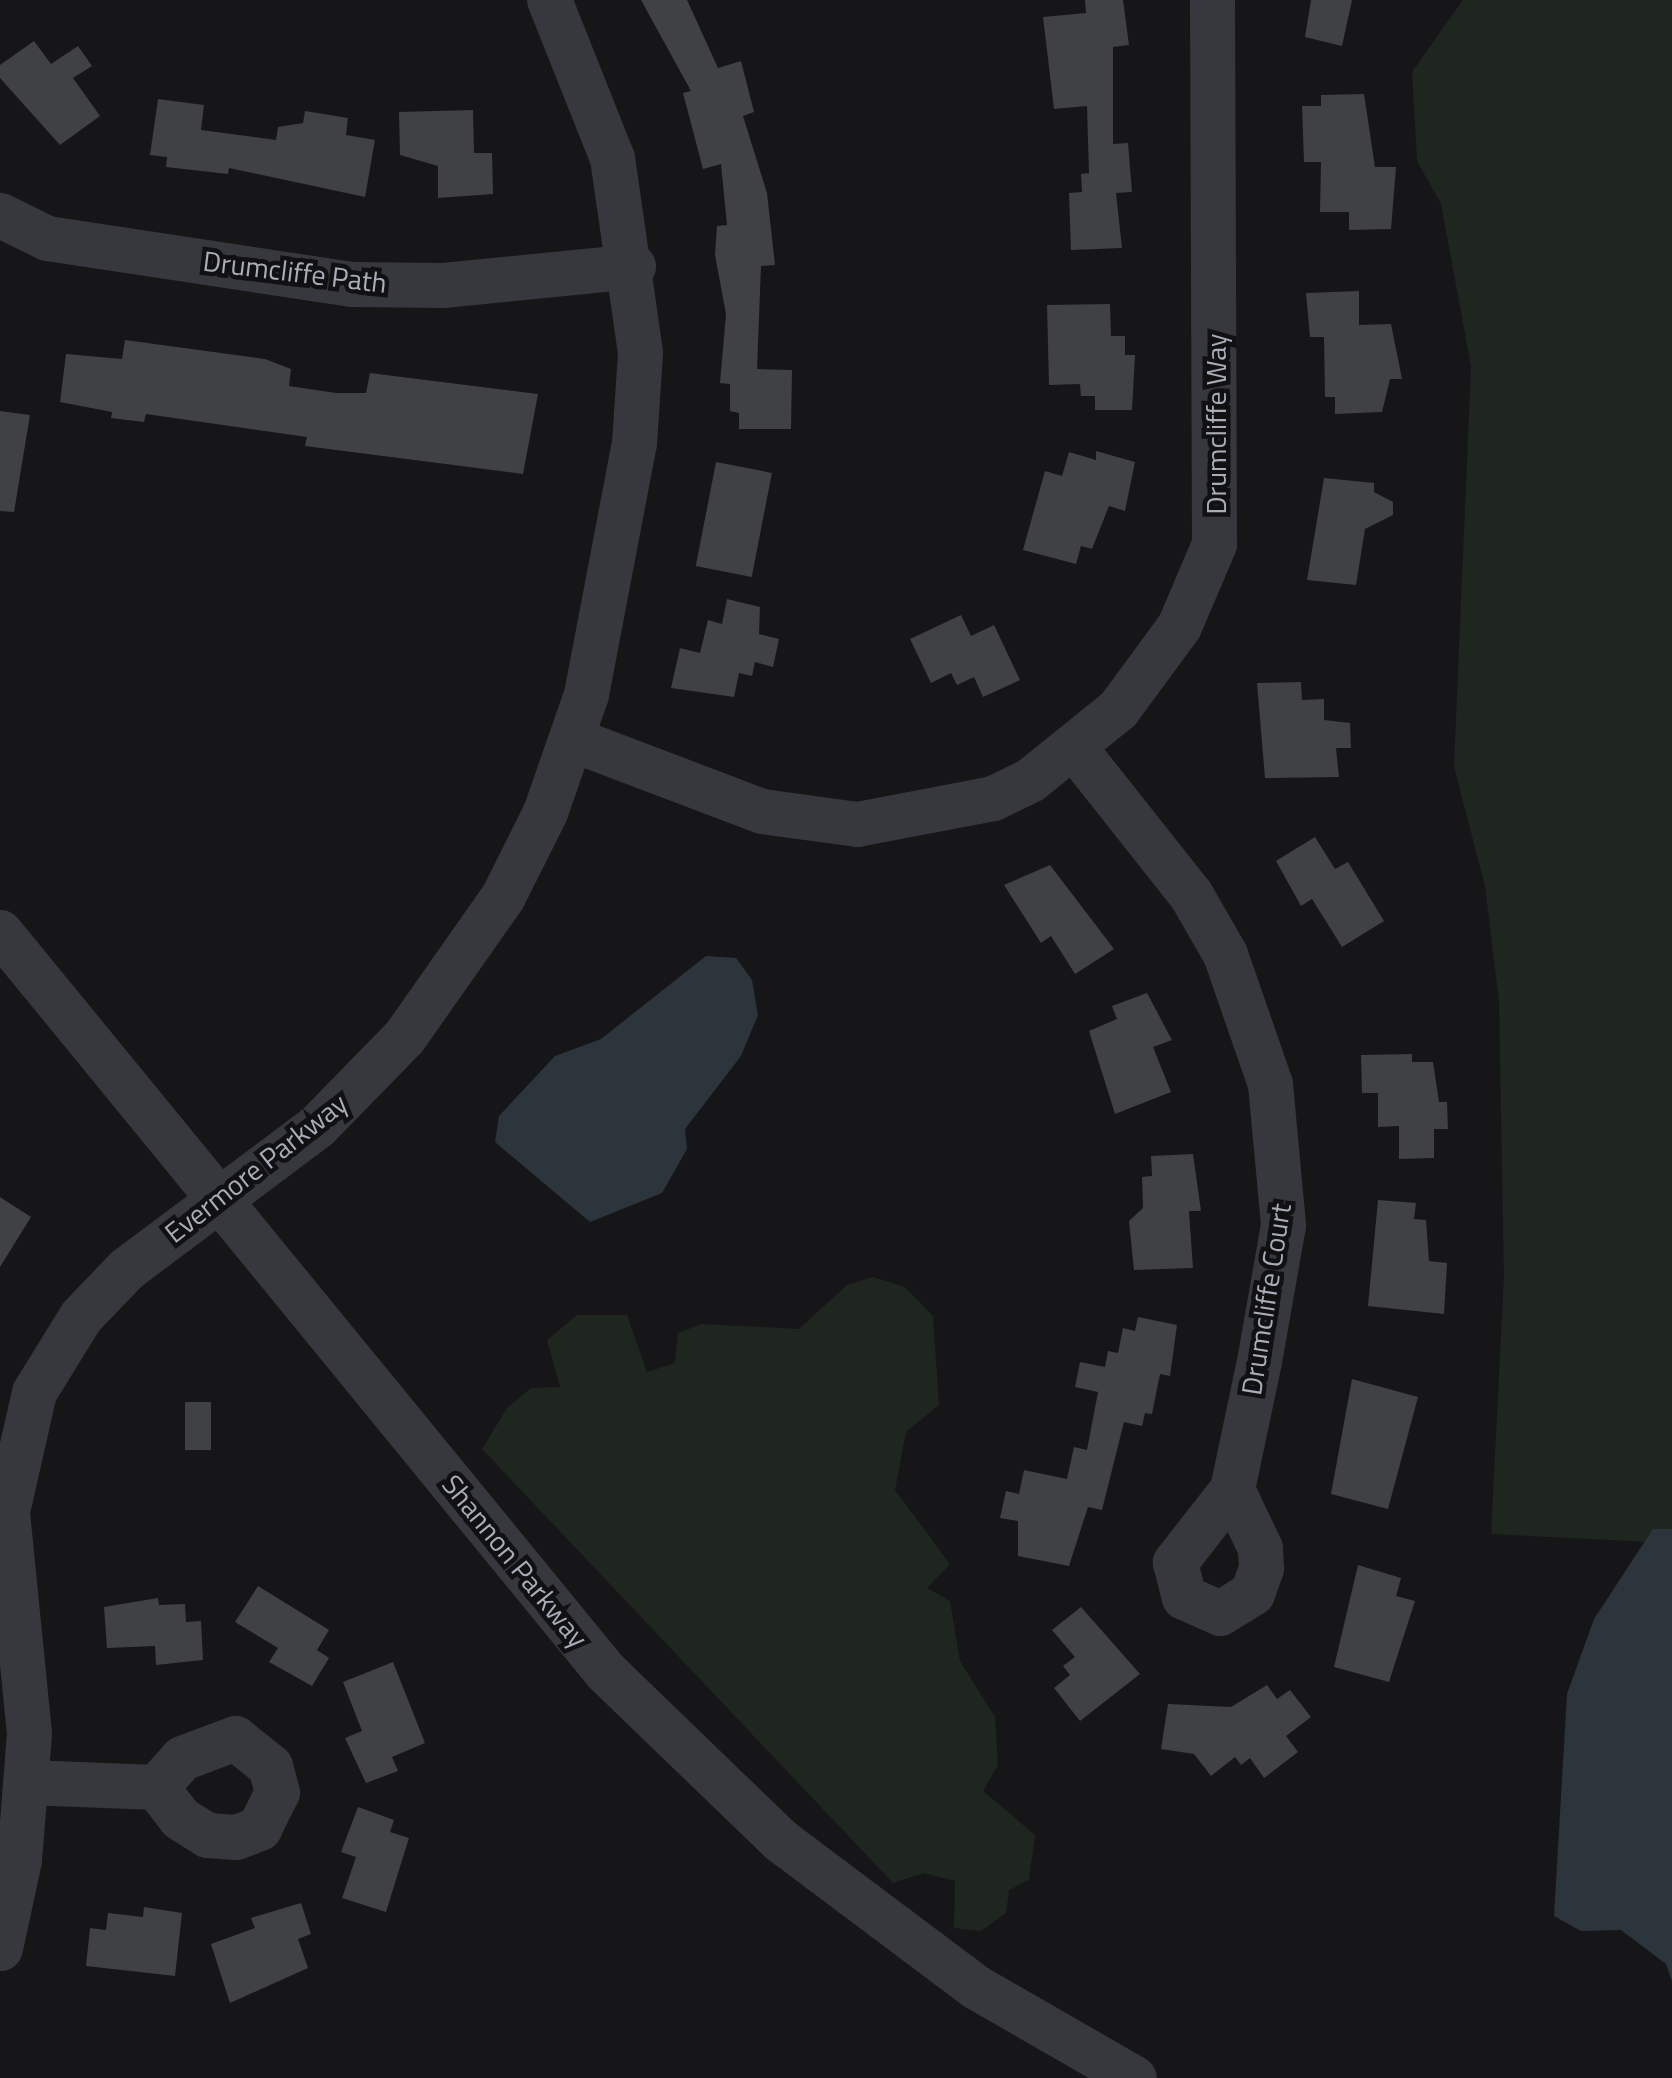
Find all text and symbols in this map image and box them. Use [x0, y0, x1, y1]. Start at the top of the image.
street label: Drumcliffe Path [201, 244, 389, 300]
street label: Drumcliffe Way [1199, 333, 1233, 515]
street label: Evermore Parkway [158, 1086, 354, 1250]
street label: Drumcliffe Court [1234, 1201, 1298, 1397]
street label: Shannon Parkway [435, 1468, 595, 1654]

